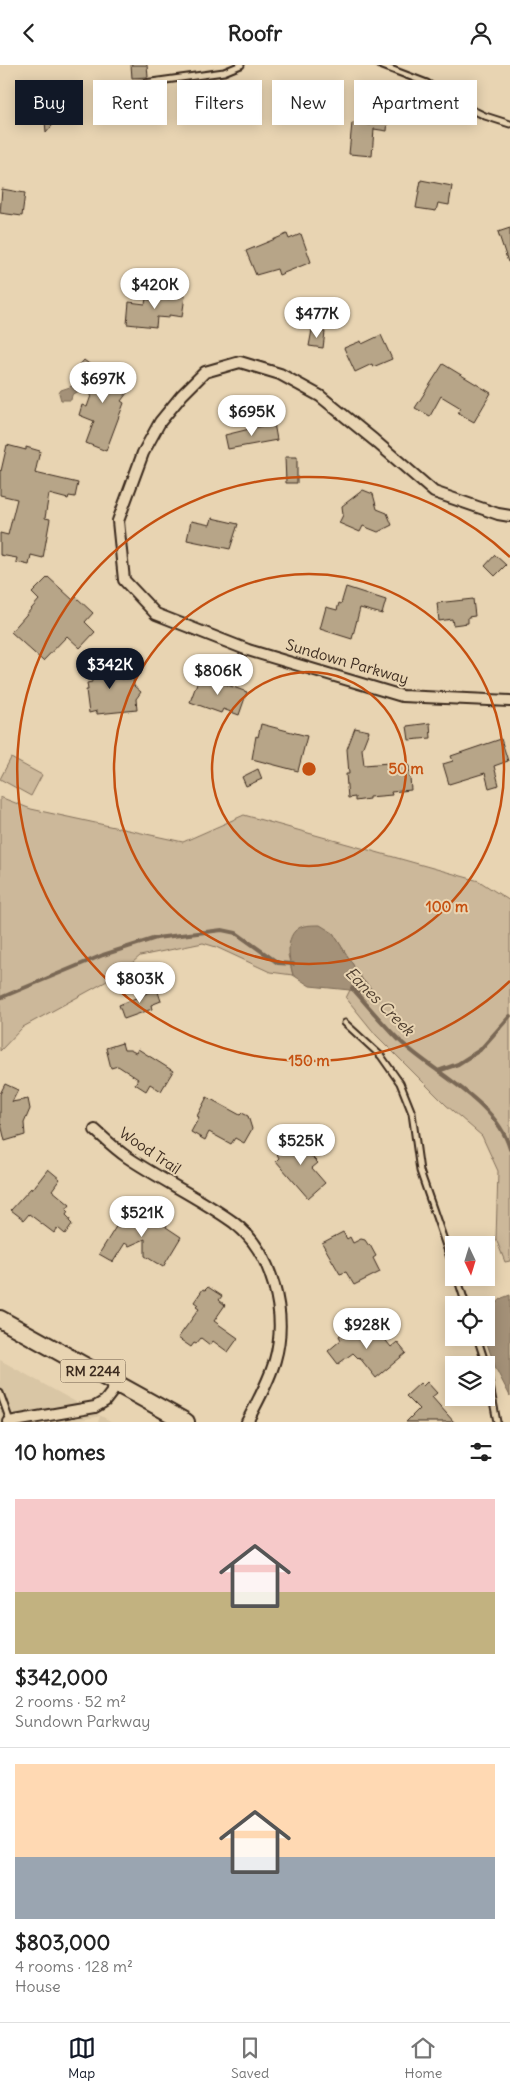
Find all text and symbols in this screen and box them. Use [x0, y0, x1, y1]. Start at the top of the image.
icon: back [15, 19, 43, 47]
text: Roofr [228, 19, 282, 47]
icon: person [467, 19, 495, 47]
chip: Buy [15, 80, 83, 125]
chip: Rent [93, 80, 167, 125]
chip: Filters [177, 80, 262, 125]
chip: New [272, 80, 344, 125]
chip: Apartment [354, 80, 477, 125]
pin: $420K [120, 267, 190, 310]
text: $420K [131, 274, 179, 294]
pin: $477K [282, 297, 352, 339]
text: $477K [295, 303, 339, 323]
pin: $697K [68, 361, 138, 404]
text: $697K [80, 368, 126, 388]
pin: $695K [217, 395, 287, 437]
text: $695K [229, 401, 275, 421]
street label: Sundown Parkway [284, 635, 411, 688]
pin: $342K [75, 647, 145, 690]
pin: $806K [183, 653, 253, 696]
text: $342K [87, 654, 133, 674]
text: $806K [194, 660, 242, 680]
text: 50 m [388, 759, 424, 778]
centre of rings [300, 760, 318, 778]
text: 100 m [426, 897, 468, 916]
pin: $803K [105, 961, 175, 1004]
water label: Eanes Creek [341, 962, 420, 1041]
text: $803K [116, 968, 164, 988]
text: 150 m [288, 1051, 330, 1070]
street label: Wood Trail [116, 1123, 185, 1178]
pin: $525K [266, 1123, 336, 1166]
text: $525K [278, 1130, 324, 1150]
pin: $521K [107, 1195, 177, 1238]
text: $521K [120, 1202, 164, 1222]
north arrow [445, 1236, 495, 1286]
map controls [445, 1236, 495, 1406]
button: locate [445, 1296, 495, 1346]
pin: $928K [332, 1307, 402, 1350]
text: $928K [344, 1314, 390, 1334]
button: layers [445, 1356, 495, 1406]
road number: RM 2244 [61, 1359, 126, 1383]
icon: filters [467, 1438, 495, 1466]
text: 10 homes [15, 1439, 105, 1466]
icon: home [210, 1531, 300, 1621]
text: $342,000 [15, 1664, 108, 1691]
text: 2 rooms · 52 m² [15, 1691, 126, 1711]
text: Sundown Parkway [15, 1711, 150, 1731]
icon: home [210, 1797, 300, 1887]
text: $803,000 [15, 1929, 110, 1956]
text: 4 rooms · 128 m² [15, 1956, 133, 1976]
text: House [15, 1976, 61, 1996]
tab: Map [68, 2034, 96, 2082]
tab: Saved [231, 2034, 269, 2082]
tab: Home [405, 2034, 442, 2082]

